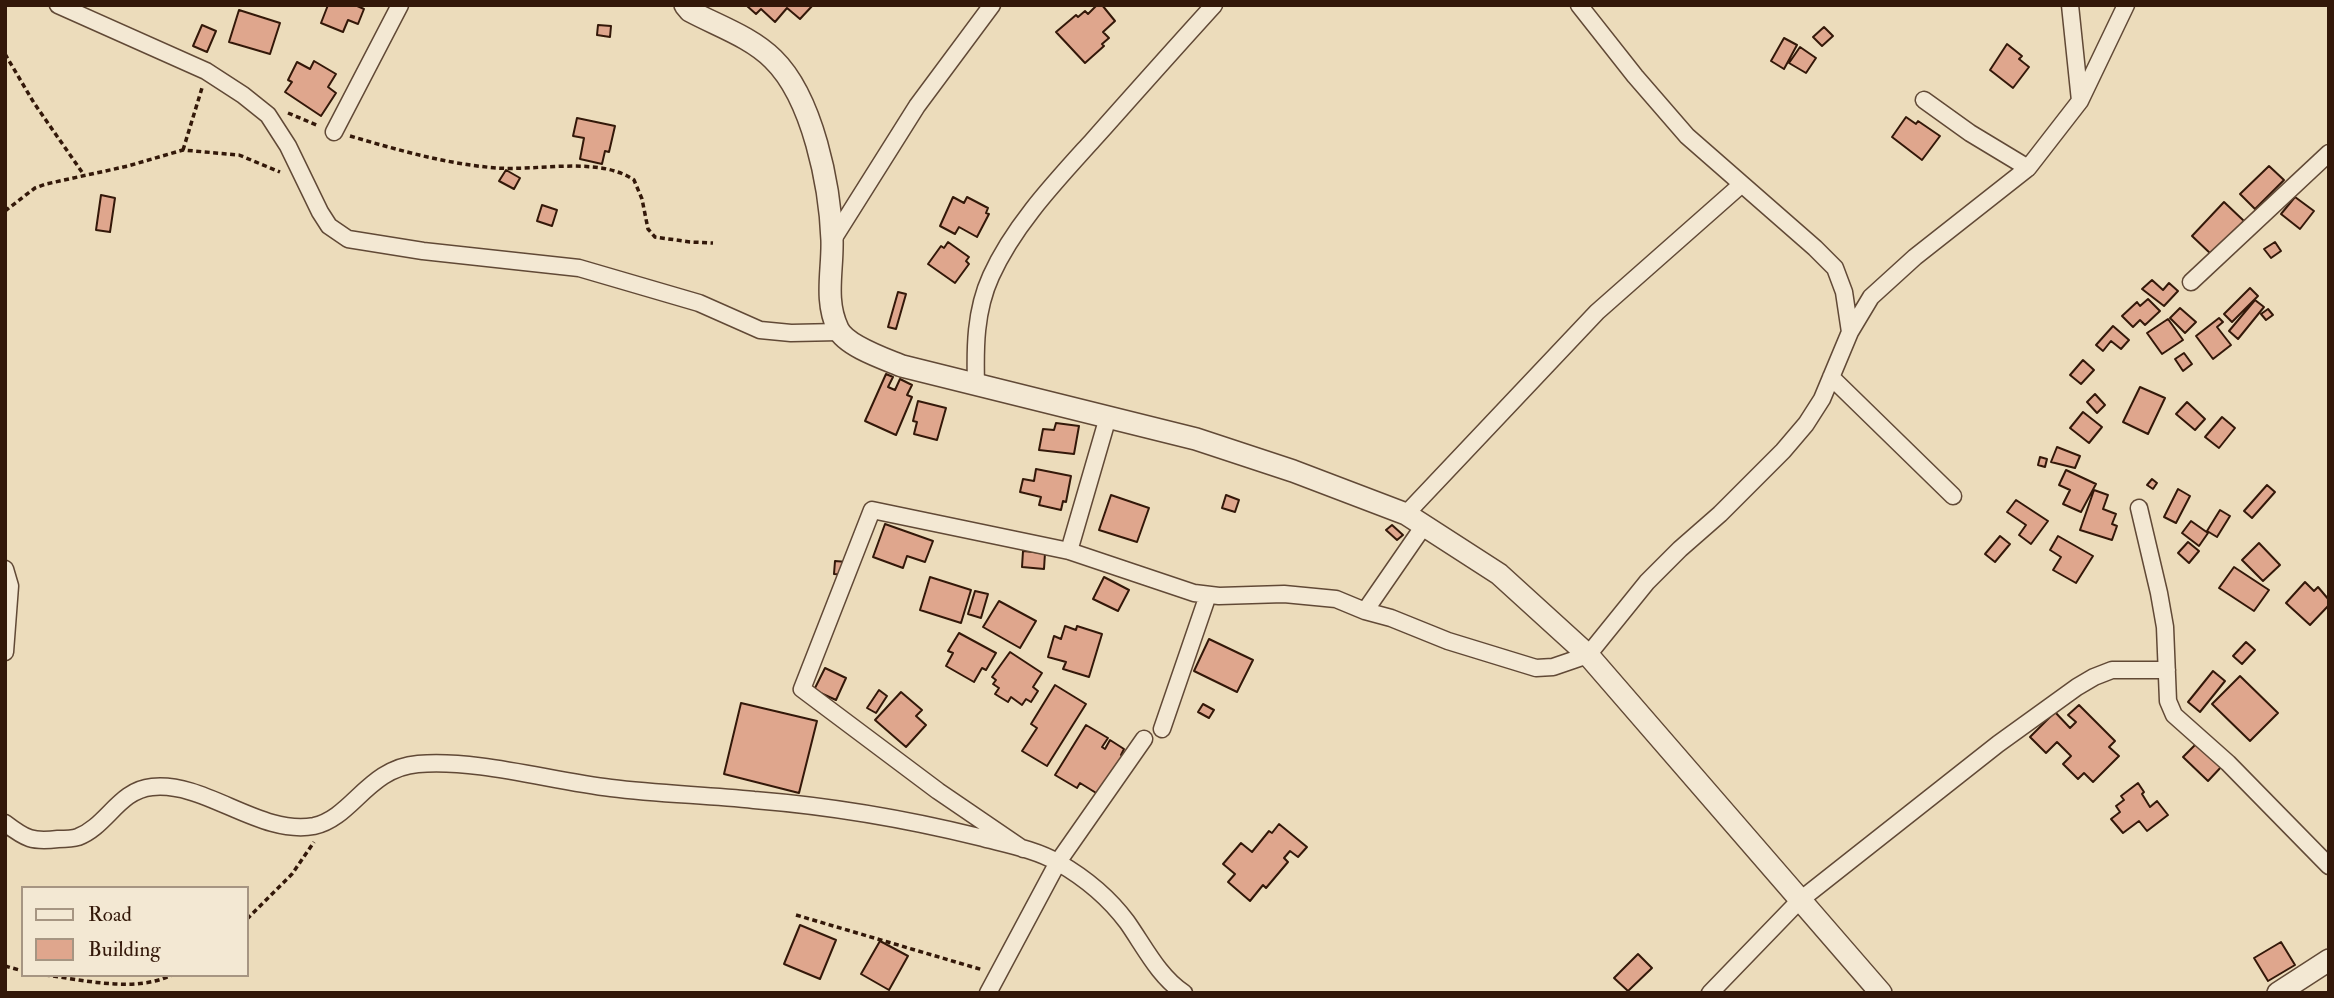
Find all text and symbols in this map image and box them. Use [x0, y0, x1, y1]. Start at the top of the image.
legend [21, 886, 248, 977]
text: Road [88, 901, 132, 928]
text: Building [88, 936, 161, 963]

